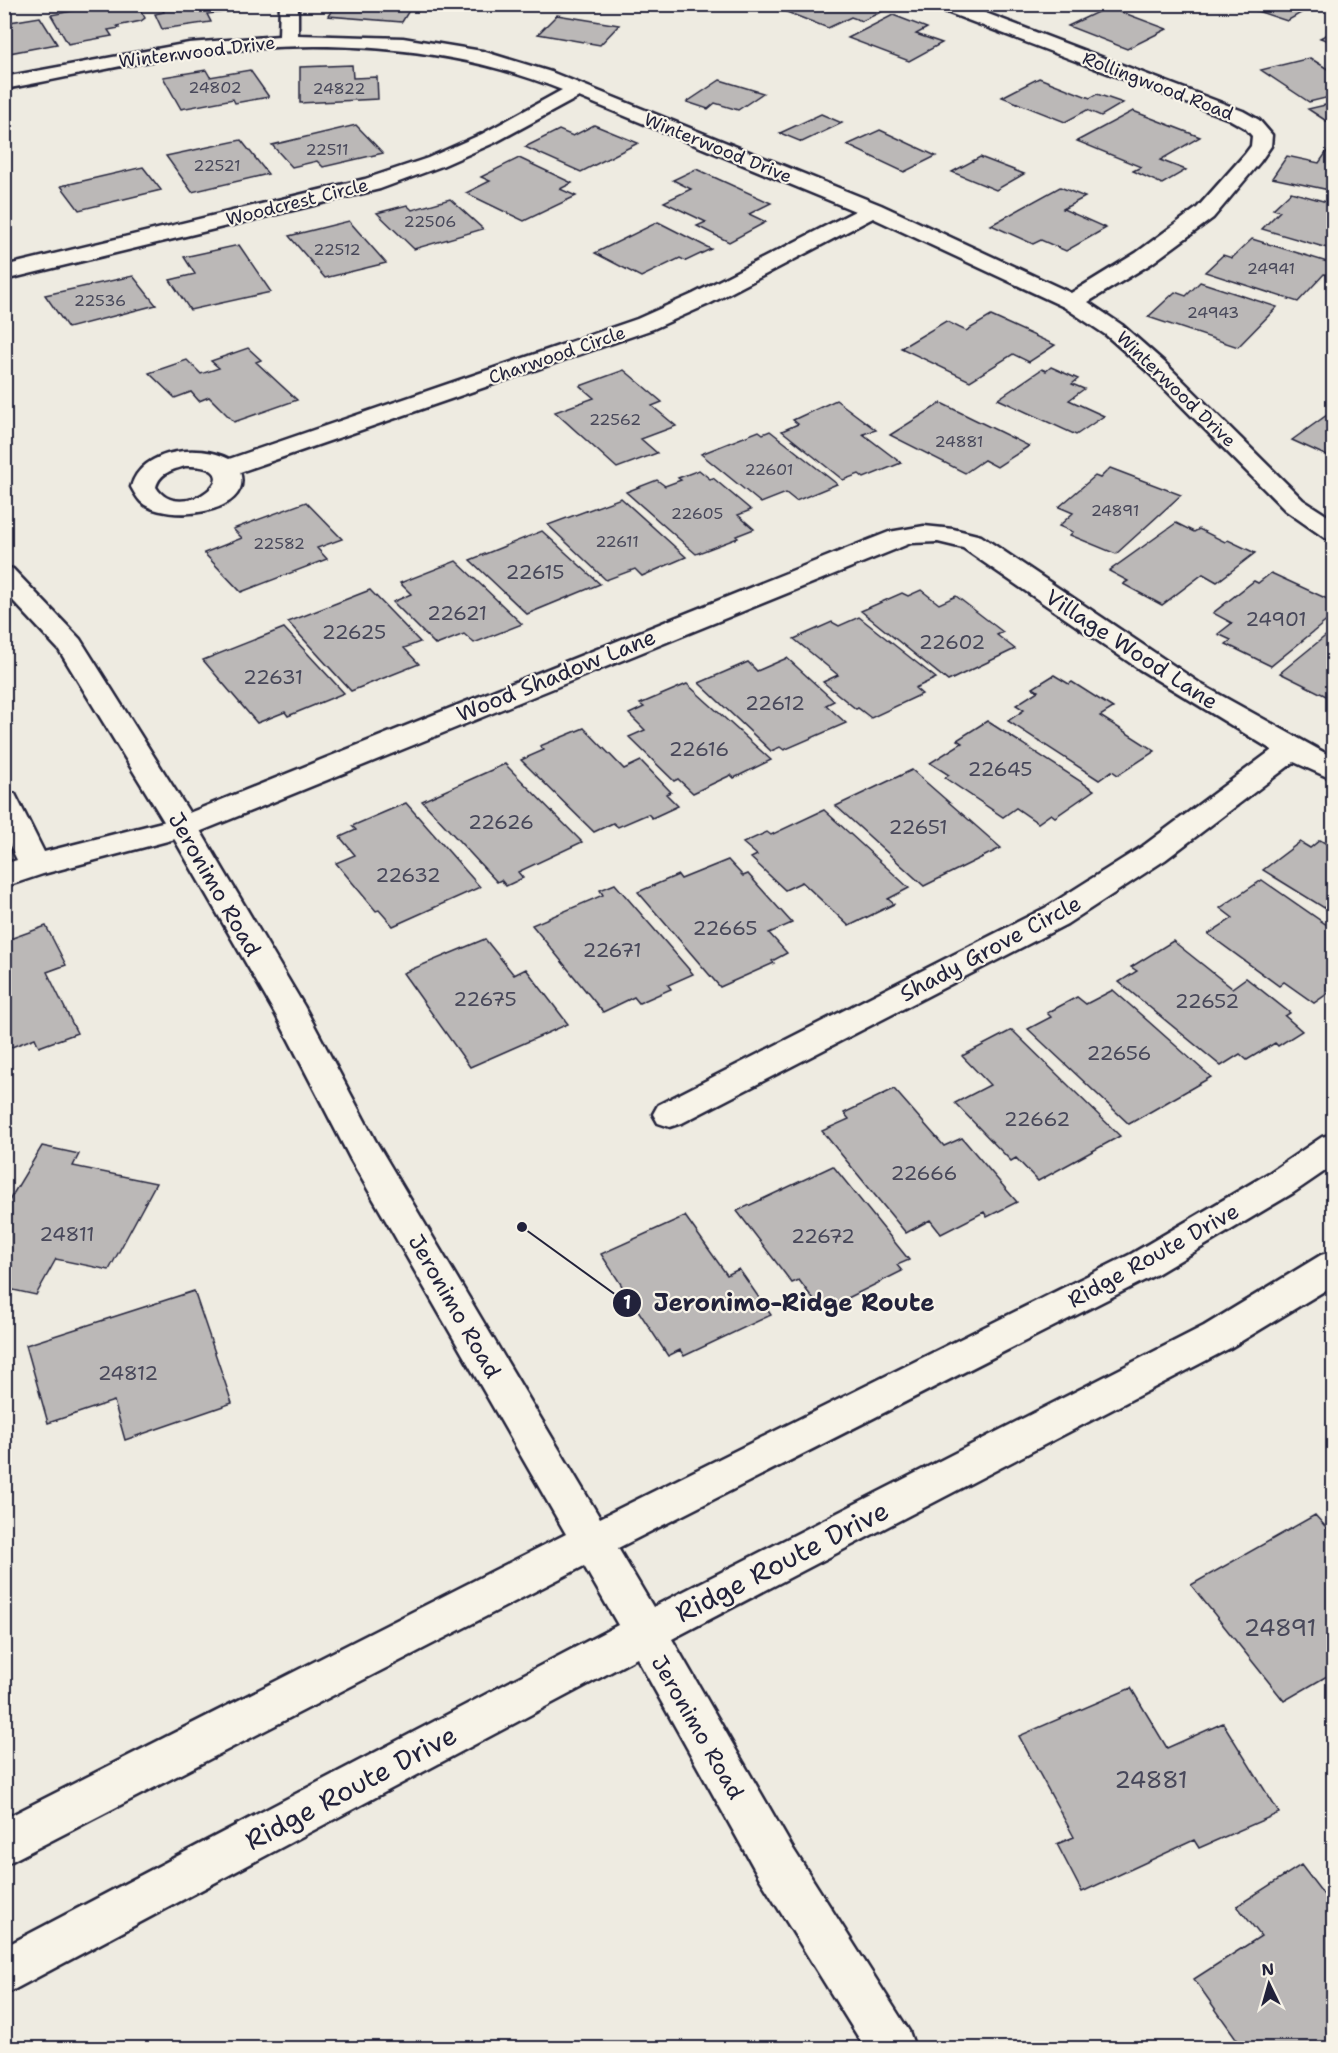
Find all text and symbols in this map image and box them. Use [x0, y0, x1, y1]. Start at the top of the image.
street label: Winterwood Drive [117, 30, 277, 74]
street label: Rollingwood Road [1079, 46, 1237, 126]
house number: 24802 [188, 77, 242, 98]
house number: 24822 [313, 78, 365, 99]
street label: Winterwood Drive [641, 107, 795, 189]
house number: 22511 [305, 139, 349, 160]
house number: 22521 [193, 155, 241, 176]
street label: Woodcrest Circle [223, 173, 371, 231]
house number: 22506 [403, 211, 457, 232]
house number: 22512 [313, 239, 361, 260]
house number: 24941 [1247, 258, 1295, 279]
house number: 22536 [74, 290, 126, 311]
house number: 24943 [1187, 302, 1239, 323]
street label: Charwood Circle [485, 320, 629, 390]
street label: Winterwood Drive [1111, 326, 1241, 452]
house number: 22562 [589, 409, 641, 430]
house number: 24881 [934, 431, 984, 452]
house number: 22601 [744, 459, 794, 480]
house number: 24891 [1091, 500, 1139, 521]
house number: 22605 [671, 503, 723, 524]
house number: 22611 [595, 531, 639, 552]
house number: 22582 [253, 533, 305, 554]
house number: 22615 [506, 559, 564, 585]
street label: Village Wood Lane [1040, 583, 1224, 716]
house number: 22621 [427, 600, 487, 626]
house number: 24901 [1245, 606, 1307, 632]
house number: 22625 [322, 619, 386, 645]
street label: Wood Shadow Lane [452, 622, 660, 729]
house number: 22602 [919, 629, 985, 655]
house number: 22631 [243, 664, 303, 690]
house number: 22612 [745, 690, 805, 716]
house number: 22616 [669, 736, 729, 762]
house number: 22645 [967, 756, 1033, 782]
street label: Jeronimo Road [162, 807, 268, 962]
house number: 22626 [468, 809, 534, 835]
house number: 22651 [888, 814, 948, 840]
house number: 22632 [375, 862, 441, 888]
street label: Shady Grove Circle [895, 888, 1086, 1009]
house number: 22665 [693, 915, 758, 941]
house number: 22671 [582, 937, 642, 963]
house number: 22675 [453, 986, 517, 1012]
house number: 22652 [1175, 988, 1239, 1014]
house number: 22656 [1086, 1040, 1152, 1066]
house number: 22662 [1004, 1106, 1070, 1132]
house number: 22666 [890, 1160, 958, 1186]
street label: Ridge Route Drive [1062, 1196, 1244, 1315]
house number: 24811 [39, 1221, 95, 1247]
house number: 22672 [791, 1223, 855, 1249]
street label: Jeronimo Road [402, 1229, 508, 1384]
callout: Jeronimo-Ridge Route [612, 1282, 947, 1324]
text: Jeronimo-Ridge Route [653, 1287, 935, 1319]
text: 1 [623, 1291, 631, 1315]
house number: 24812 [98, 1360, 158, 1386]
street label: Ridge Route Drive [669, 1492, 895, 1631]
house number: 24891 [1243, 1612, 1317, 1644]
street label: Jeronimo Road [645, 1650, 751, 1805]
street label: Ridge Route Drive [238, 1716, 463, 1859]
house number: 24881 [1114, 1764, 1188, 1796]
north arrow [1239, 1954, 1299, 2014]
text: N [1261, 1959, 1275, 1981]

